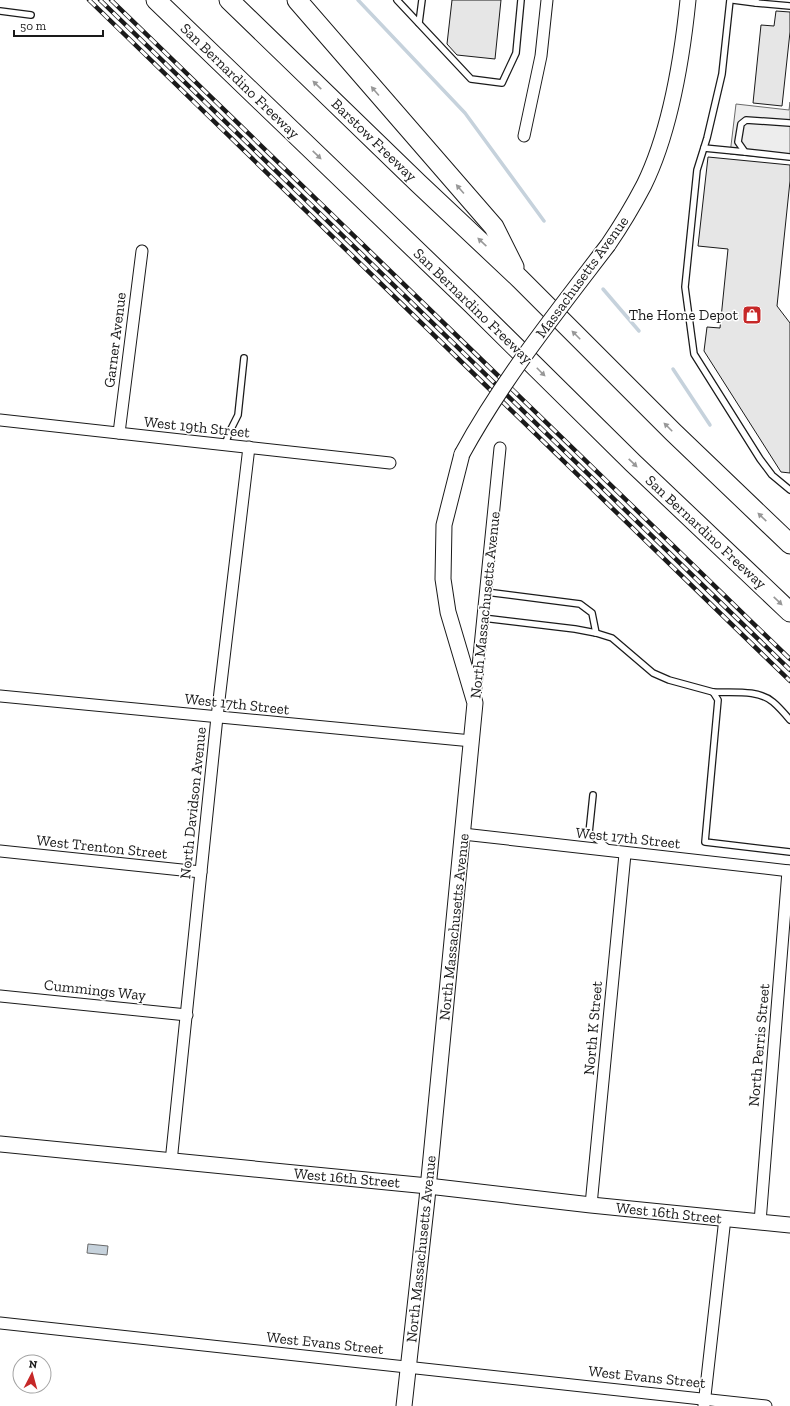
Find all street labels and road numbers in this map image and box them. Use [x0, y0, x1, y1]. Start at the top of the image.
street label: San Bernardino Freeway [177, 19, 304, 143]
street label: Barstow Freeway [328, 95, 421, 185]
street label: Massachusetts Avenue [532, 213, 632, 341]
street label: San Bernardino Freeway [410, 244, 537, 368]
street label: Garner Avenue [100, 291, 130, 389]
street label: West 19th Street [143, 412, 251, 442]
street label: San Bernardino Freeway [642, 471, 770, 593]
street label: North Massachusetts Avenue [466, 510, 504, 700]
street label: West 17th Street [184, 690, 291, 718]
street label: North Davidson Avenue [176, 726, 210, 880]
street label: West 17th Street [575, 824, 682, 852]
street label: West Trenton Street [36, 831, 169, 863]
street label: North Massachusetts Avenue [435, 832, 473, 1022]
street label: Cummings Way [43, 976, 147, 1004]
street label: North K Street [580, 980, 606, 1076]
street label: North Perris Street [745, 982, 773, 1107]
street label: North Massachusetts Avenue [402, 1154, 440, 1344]
street label: West 16th Street [293, 1164, 401, 1192]
street label: West 16th Street [615, 1198, 723, 1228]
street label: West Evans Street [266, 1328, 385, 1358]
street label: West Evans Street [588, 1362, 707, 1392]

